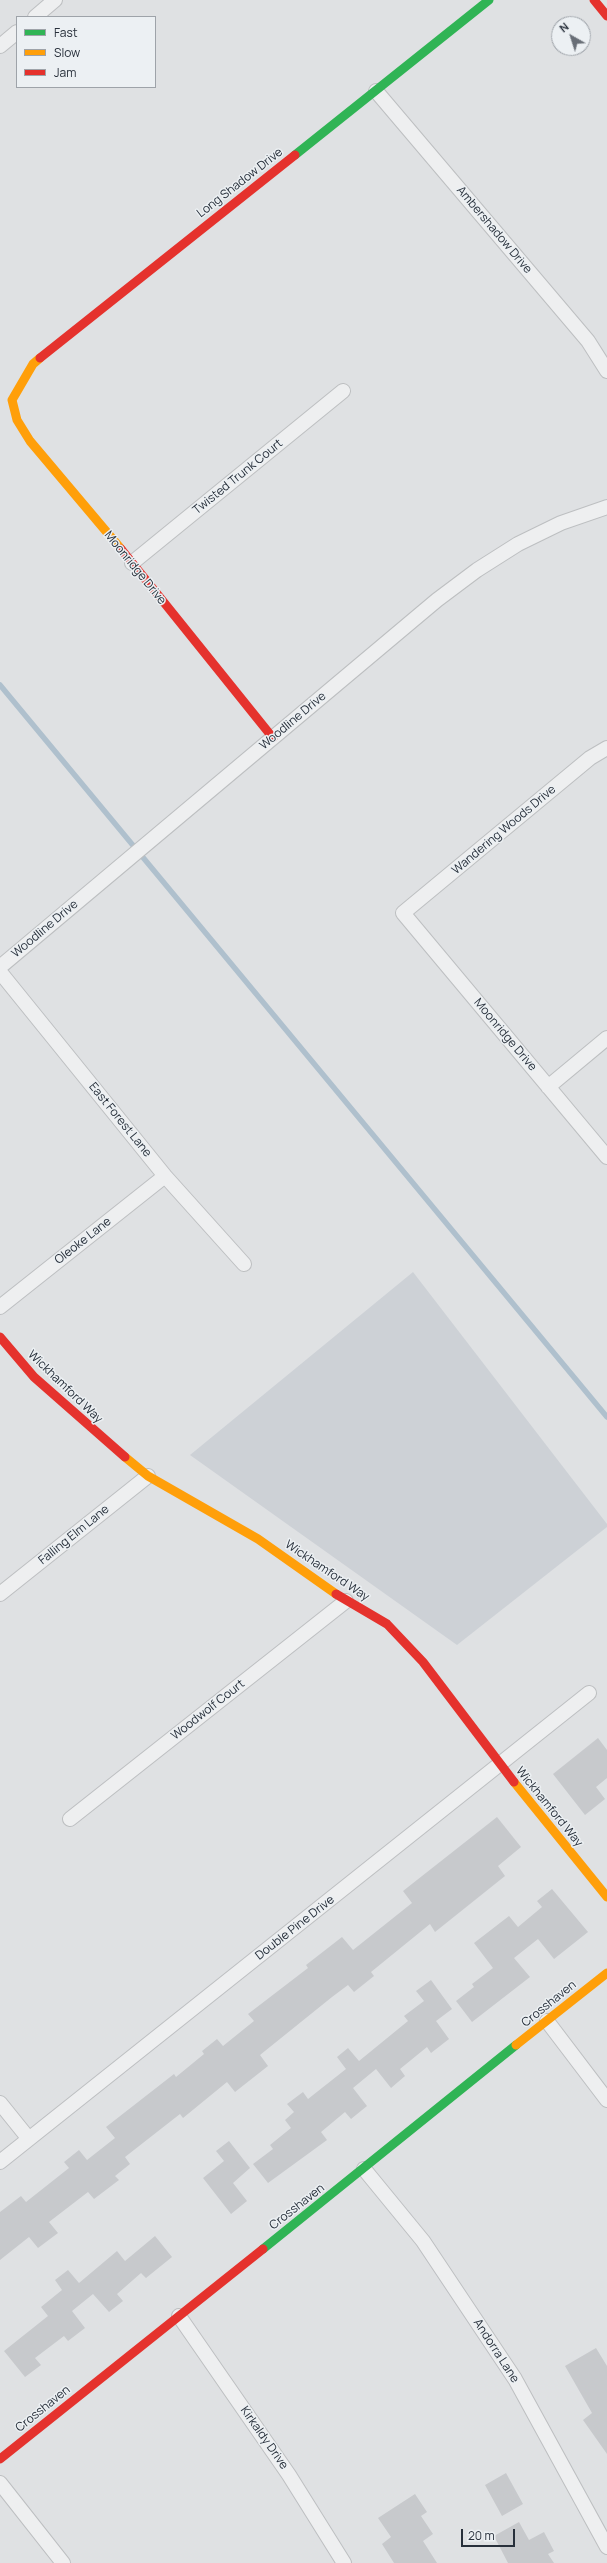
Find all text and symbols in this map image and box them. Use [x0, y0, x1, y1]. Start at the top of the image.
legend [16, 16, 156, 88]
north arrow [551, 16, 591, 56]
text: N [556, 19, 572, 35]
text: Fast [54, 24, 78, 41]
text: Slow [54, 44, 80, 61]
text: Jam [54, 64, 76, 81]
street label: Long Shadow Drive [194, 145, 286, 221]
street label: Ambershadow Drive [453, 183, 535, 277]
street label: Twisted Trunk Court [190, 436, 286, 518]
street label: Moonridge Drive [101, 528, 169, 608]
street label: Woodline Drive [257, 689, 329, 753]
street label: Wandering Woods Drive [449, 782, 559, 878]
street label: Woodline Drive [9, 897, 81, 961]
street label: Moonridge Drive [470, 996, 540, 1074]
street label: East Forest Lane [86, 1080, 154, 1160]
street label: Oleoke Lane [52, 1214, 114, 1268]
street label: Wickhamford Way [25, 1348, 105, 1426]
street label: Falling Elm Lane [36, 1502, 112, 1568]
street label: Wickhamford Way [282, 1537, 372, 1605]
street label: Woodwolf Court [168, 1677, 248, 1743]
street label: Wickhamford Way [512, 1764, 586, 1850]
street label: Double Pine Drive [253, 1893, 337, 1963]
street label: Crosshaven [519, 1978, 579, 2030]
street label: Crosshaven [267, 2181, 327, 2233]
street label: Andorra Lane [470, 2316, 522, 2386]
street label: Crosshaven [13, 2383, 73, 2435]
street label: Kirkaldy Drive [237, 2404, 291, 2472]
scale bar [463, 2521, 517, 2547]
text: 20 m [468, 2527, 495, 2544]

